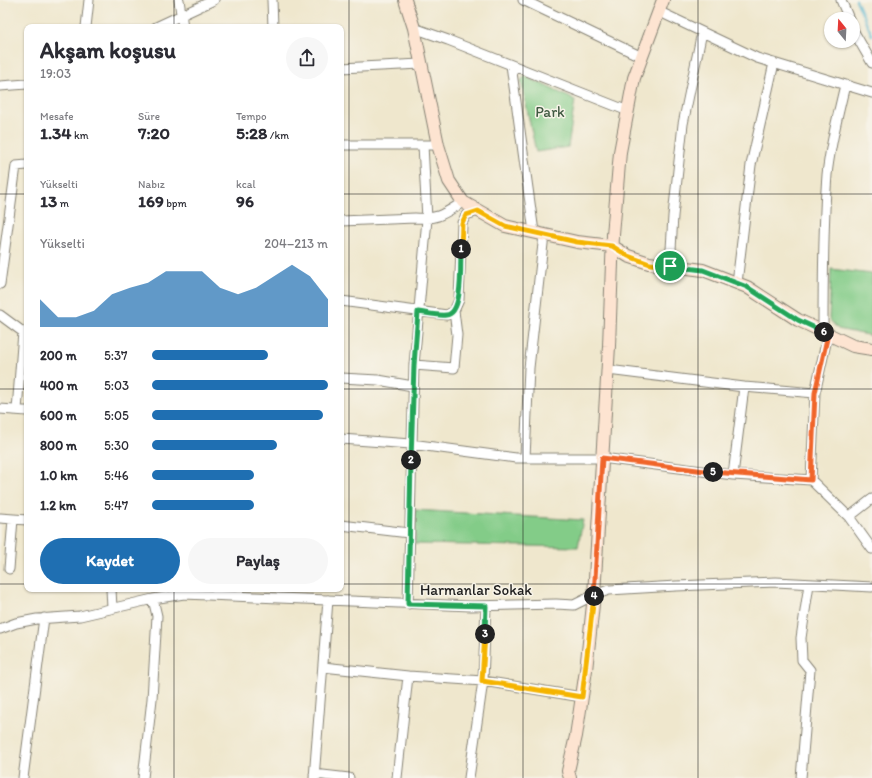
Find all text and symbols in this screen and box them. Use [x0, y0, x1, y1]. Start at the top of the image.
north arrow [824, 12, 860, 48]
map controls [824, 12, 860, 48]
text: Akşam koşusu [40, 37, 176, 64]
button: share [286, 37, 328, 79]
text: 19:03 [40, 66, 71, 81]
park label: Park [535, 103, 565, 121]
text: Mesafe [40, 110, 74, 123]
text: Süre [138, 110, 160, 123]
text: Tempo [236, 110, 267, 123]
text: 1.34 [40, 123, 72, 143]
text: 7:20 [138, 123, 170, 143]
text: 5:28 [236, 123, 267, 143]
text: km [72, 129, 89, 142]
text: /km [267, 129, 289, 142]
text: Yükselti [40, 178, 78, 191]
text: Nabız [138, 178, 165, 191]
text: kcal [236, 178, 256, 191]
text: 13 [40, 191, 57, 211]
text: 169 [138, 191, 164, 211]
text: 96 [236, 191, 254, 211]
text: m [57, 197, 69, 210]
text: bpm [164, 197, 187, 210]
text: Yükselti [40, 236, 85, 251]
text: 204–213 m [264, 236, 328, 251]
pin: 1 [451, 239, 471, 259]
text: 1 [458, 242, 464, 255]
pin [653, 249, 687, 283]
icon: arrive [659, 255, 681, 277]
pin: 6 [814, 322, 834, 342]
text: 6 [821, 325, 827, 338]
text: 200 m [40, 348, 77, 363]
text: 5:37 [104, 348, 128, 363]
text: 400 m [40, 378, 78, 393]
text: 5:03 [104, 378, 129, 393]
text: 600 m [40, 408, 77, 423]
text: 5:05 [104, 408, 129, 423]
text: 800 m [40, 438, 77, 453]
text: 5:30 [104, 438, 129, 453]
pin: 2 [401, 450, 421, 470]
text: 2 [408, 453, 414, 466]
pin: 5 [703, 462, 723, 482]
text: 5 [710, 465, 716, 478]
text: 1.0 km [40, 468, 77, 483]
text: 5:46 [104, 468, 129, 483]
text: 1.2 km [40, 498, 76, 513]
text: 5:47 [104, 498, 128, 513]
button: Kaydet [40, 538, 180, 584]
button: Paylaş [188, 538, 328, 584]
street label: Harmanlar Sokak [420, 581, 532, 599]
pin: 4 [584, 586, 604, 606]
text: 4 [591, 589, 597, 602]
pin: 3 [475, 624, 495, 644]
text: 3 [482, 627, 488, 640]

